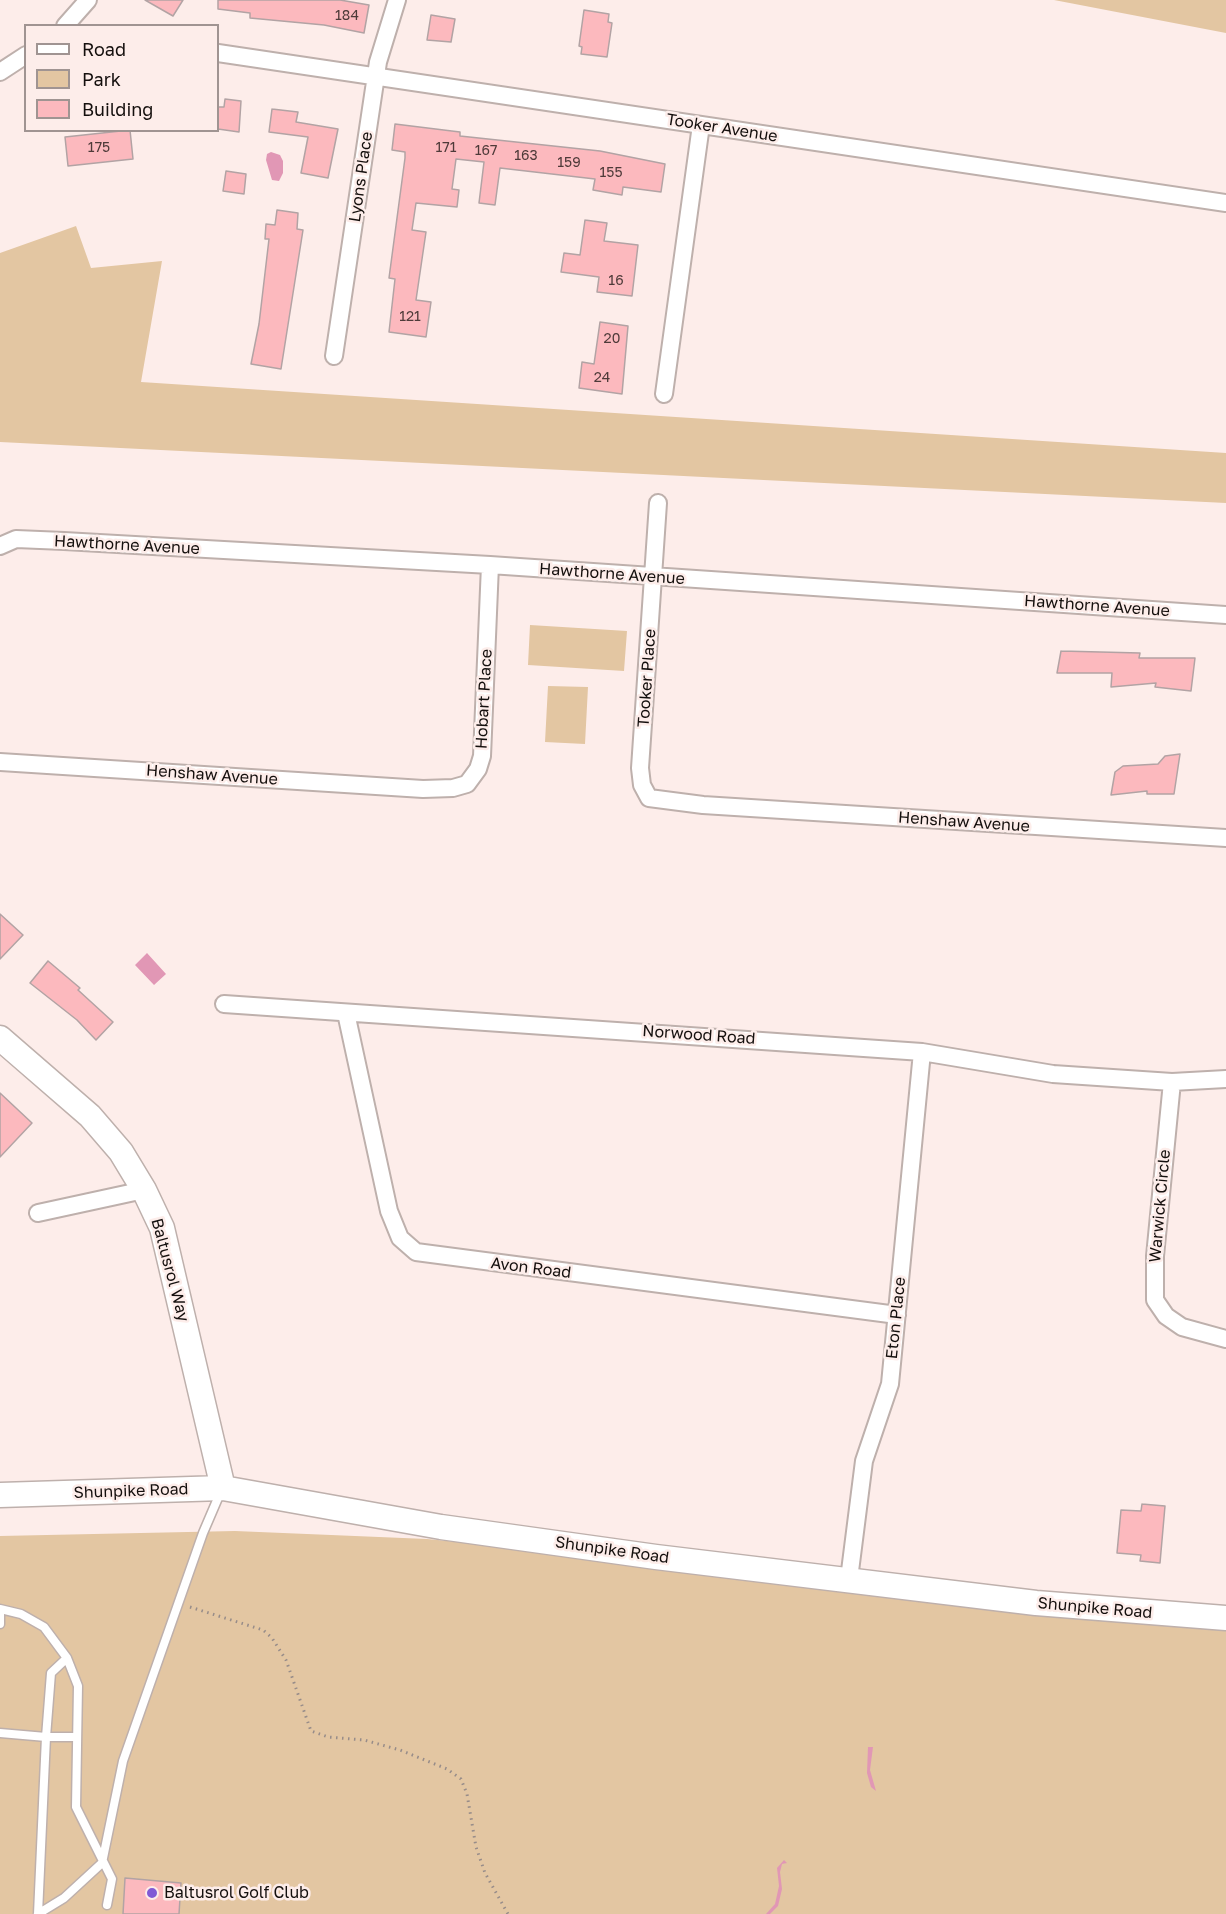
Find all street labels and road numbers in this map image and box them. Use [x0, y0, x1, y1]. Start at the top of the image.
street label: Tooker Avenue [665, 110, 779, 146]
street label: Lyons Place [345, 131, 377, 223]
street label: Hawthorne Avenue [54, 532, 200, 558]
street label: Hawthorne Avenue [539, 559, 685, 589]
street label: Hawthorne Avenue [1024, 591, 1170, 621]
street label: Tooker Place [634, 628, 660, 728]
street label: Hobart Place [472, 648, 496, 750]
street label: Henshaw Avenue [146, 761, 278, 789]
street label: Henshaw Avenue [898, 808, 1030, 836]
street label: Norwood Road [642, 1021, 756, 1049]
street label: Warwick Circle [1145, 1149, 1175, 1263]
street label: Baltusrol Way [147, 1216, 193, 1324]
street label: Avon Road [490, 1254, 572, 1282]
street label: Eton Place [882, 1276, 910, 1360]
street label: Shunpike Road [73, 1479, 189, 1503]
street label: Shunpike Road [554, 1532, 670, 1568]
street label: Shunpike Road [1037, 1593, 1153, 1623]

